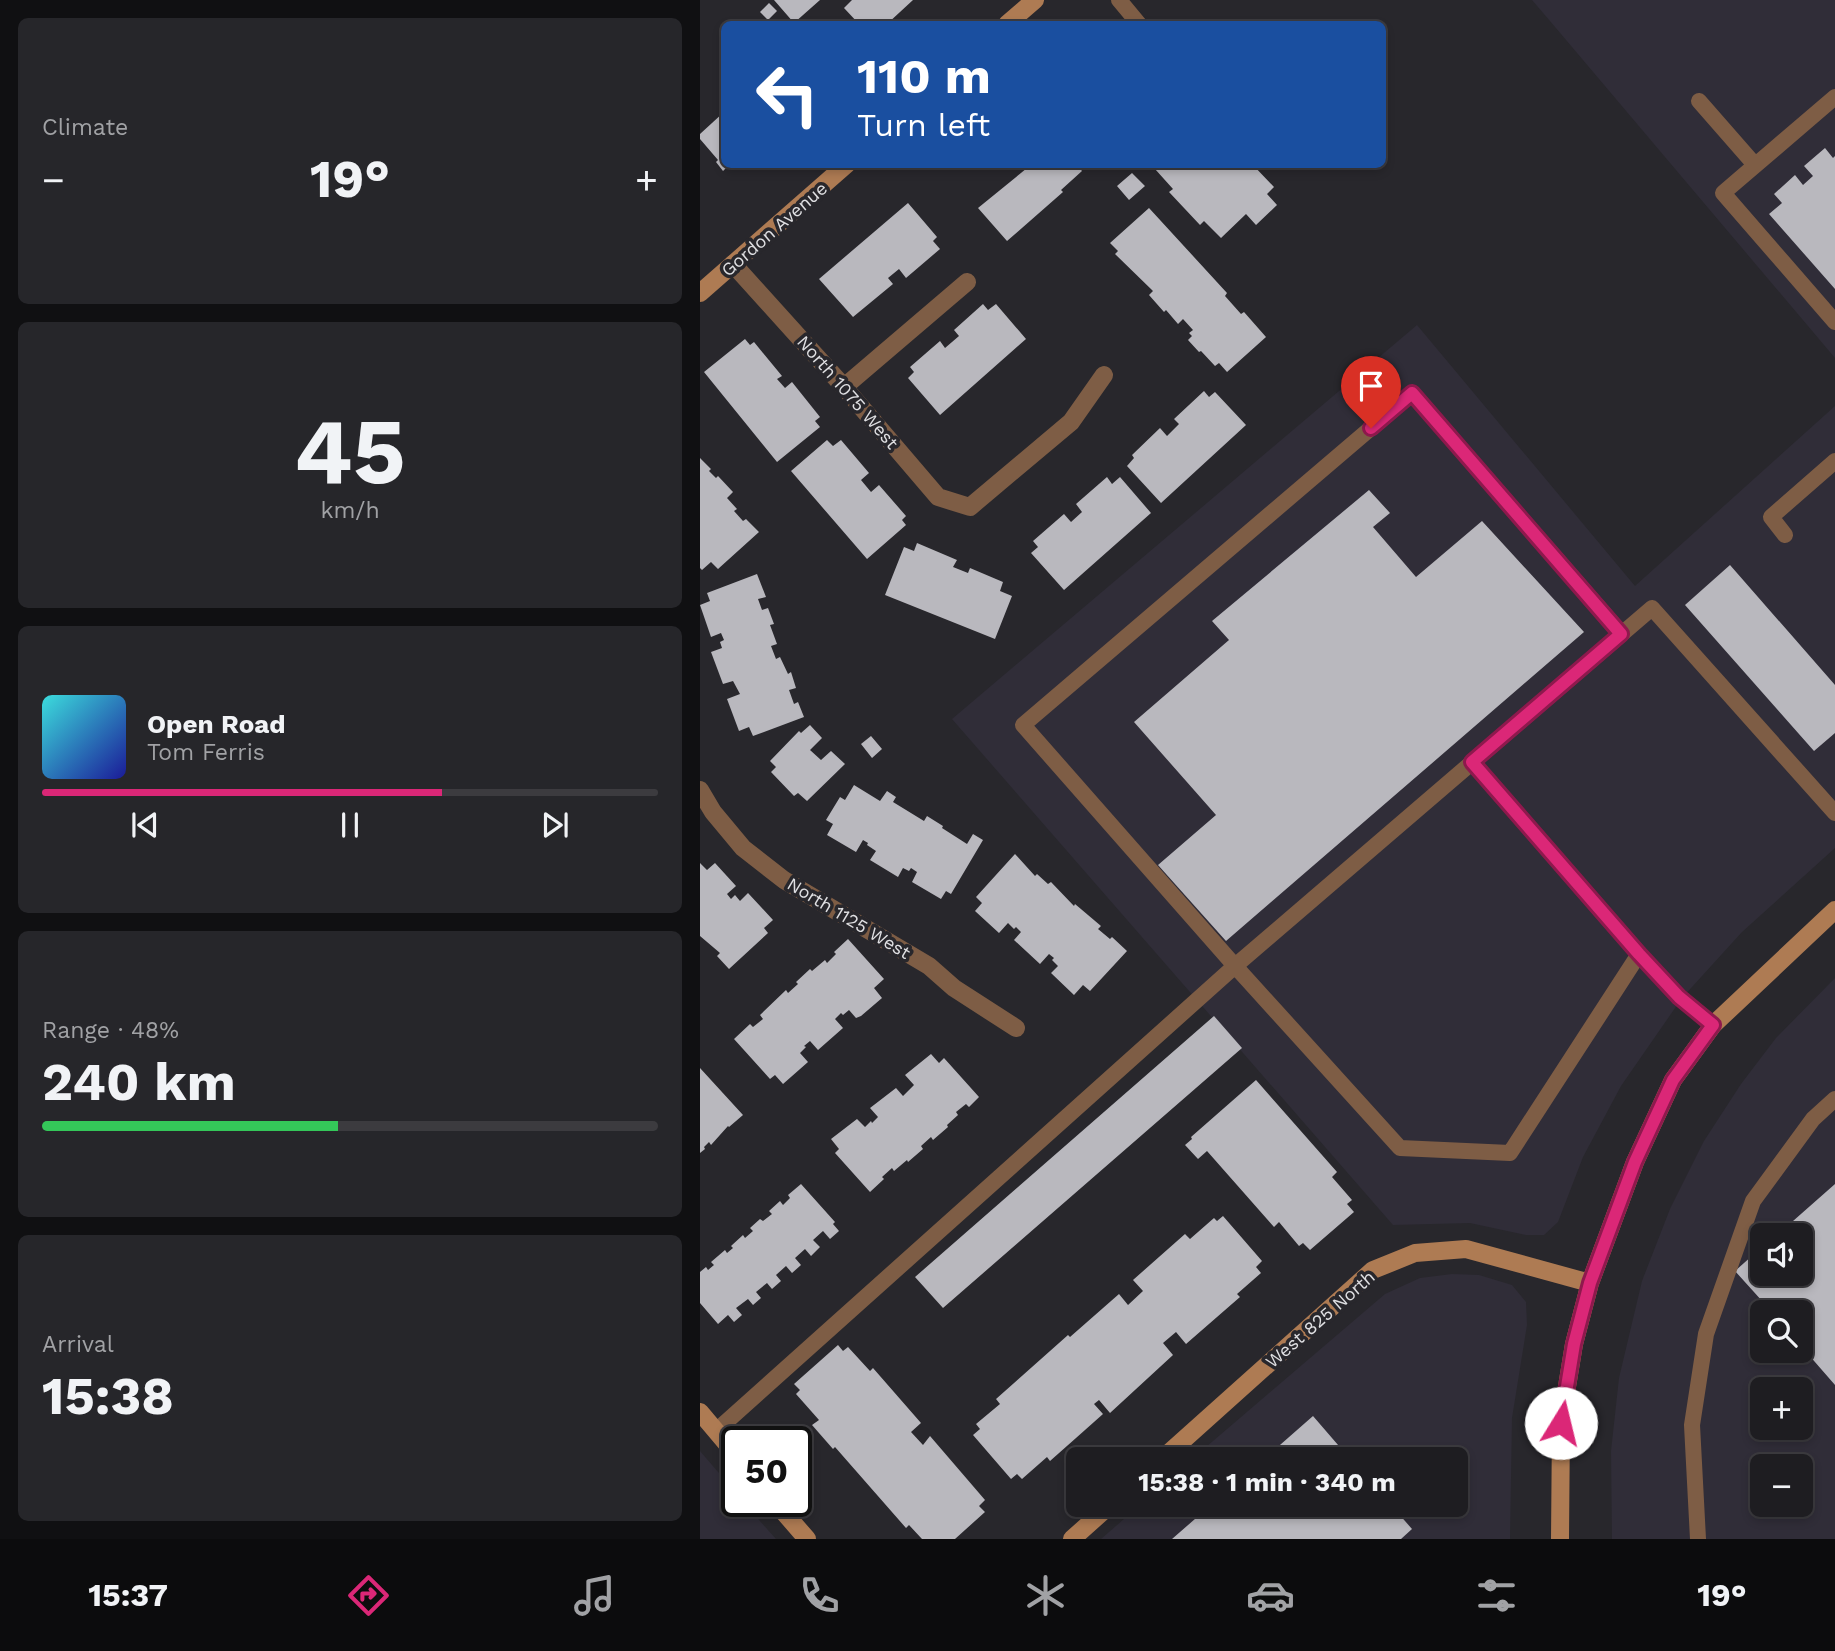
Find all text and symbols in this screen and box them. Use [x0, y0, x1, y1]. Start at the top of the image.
text: 110 m [857, 47, 991, 105]
icon: left [742, 49, 833, 140]
text: Turn left [857, 106, 990, 144]
text: Climate [42, 114, 128, 141]
text: 19° [310, 149, 390, 210]
text: − [42, 158, 65, 202]
text: + [635, 158, 658, 202]
street label: Gordon Avenue [717, 177, 831, 281]
street label: North 1075 West [793, 331, 903, 453]
pin [1341, 356, 1401, 428]
icon: arrive [1352, 367, 1390, 405]
text: 45 [294, 398, 406, 505]
text: km/h [320, 497, 380, 524]
text: Open Road [147, 709, 285, 739]
text: Tom Ferris [147, 739, 265, 766]
icon: previous [126, 806, 164, 844]
icon: pause [331, 806, 369, 844]
icon: next [536, 806, 574, 844]
street label: North 1125 West [784, 873, 915, 963]
text: Range · 48% [42, 1017, 179, 1044]
text: 240 km [42, 1052, 236, 1113]
map controls [1750, 1223, 1813, 1517]
button: sound [1750, 1223, 1813, 1286]
street label: West 825 North [1261, 1266, 1379, 1372]
button: search [1750, 1300, 1813, 1363]
text: Arrival [42, 1331, 114, 1358]
text: 15:38 [42, 1366, 174, 1427]
button: + [1750, 1377, 1813, 1440]
position arrow [1524, 1386, 1598, 1460]
speed limit sign: 50 [721, 1426, 812, 1517]
button: − [1750, 1454, 1813, 1517]
text: 15:38 · 1 min · 340 m [1138, 1467, 1396, 1497]
icon: directions [344, 1571, 393, 1620]
icon: music [570, 1571, 619, 1620]
icon: phone [795, 1571, 844, 1620]
icon: climate [1021, 1571, 1070, 1620]
icon: car [1246, 1571, 1295, 1620]
icon: filters [1472, 1571, 1521, 1620]
text: 15:37 [88, 1576, 168, 1614]
text: 19° [1697, 1576, 1747, 1614]

